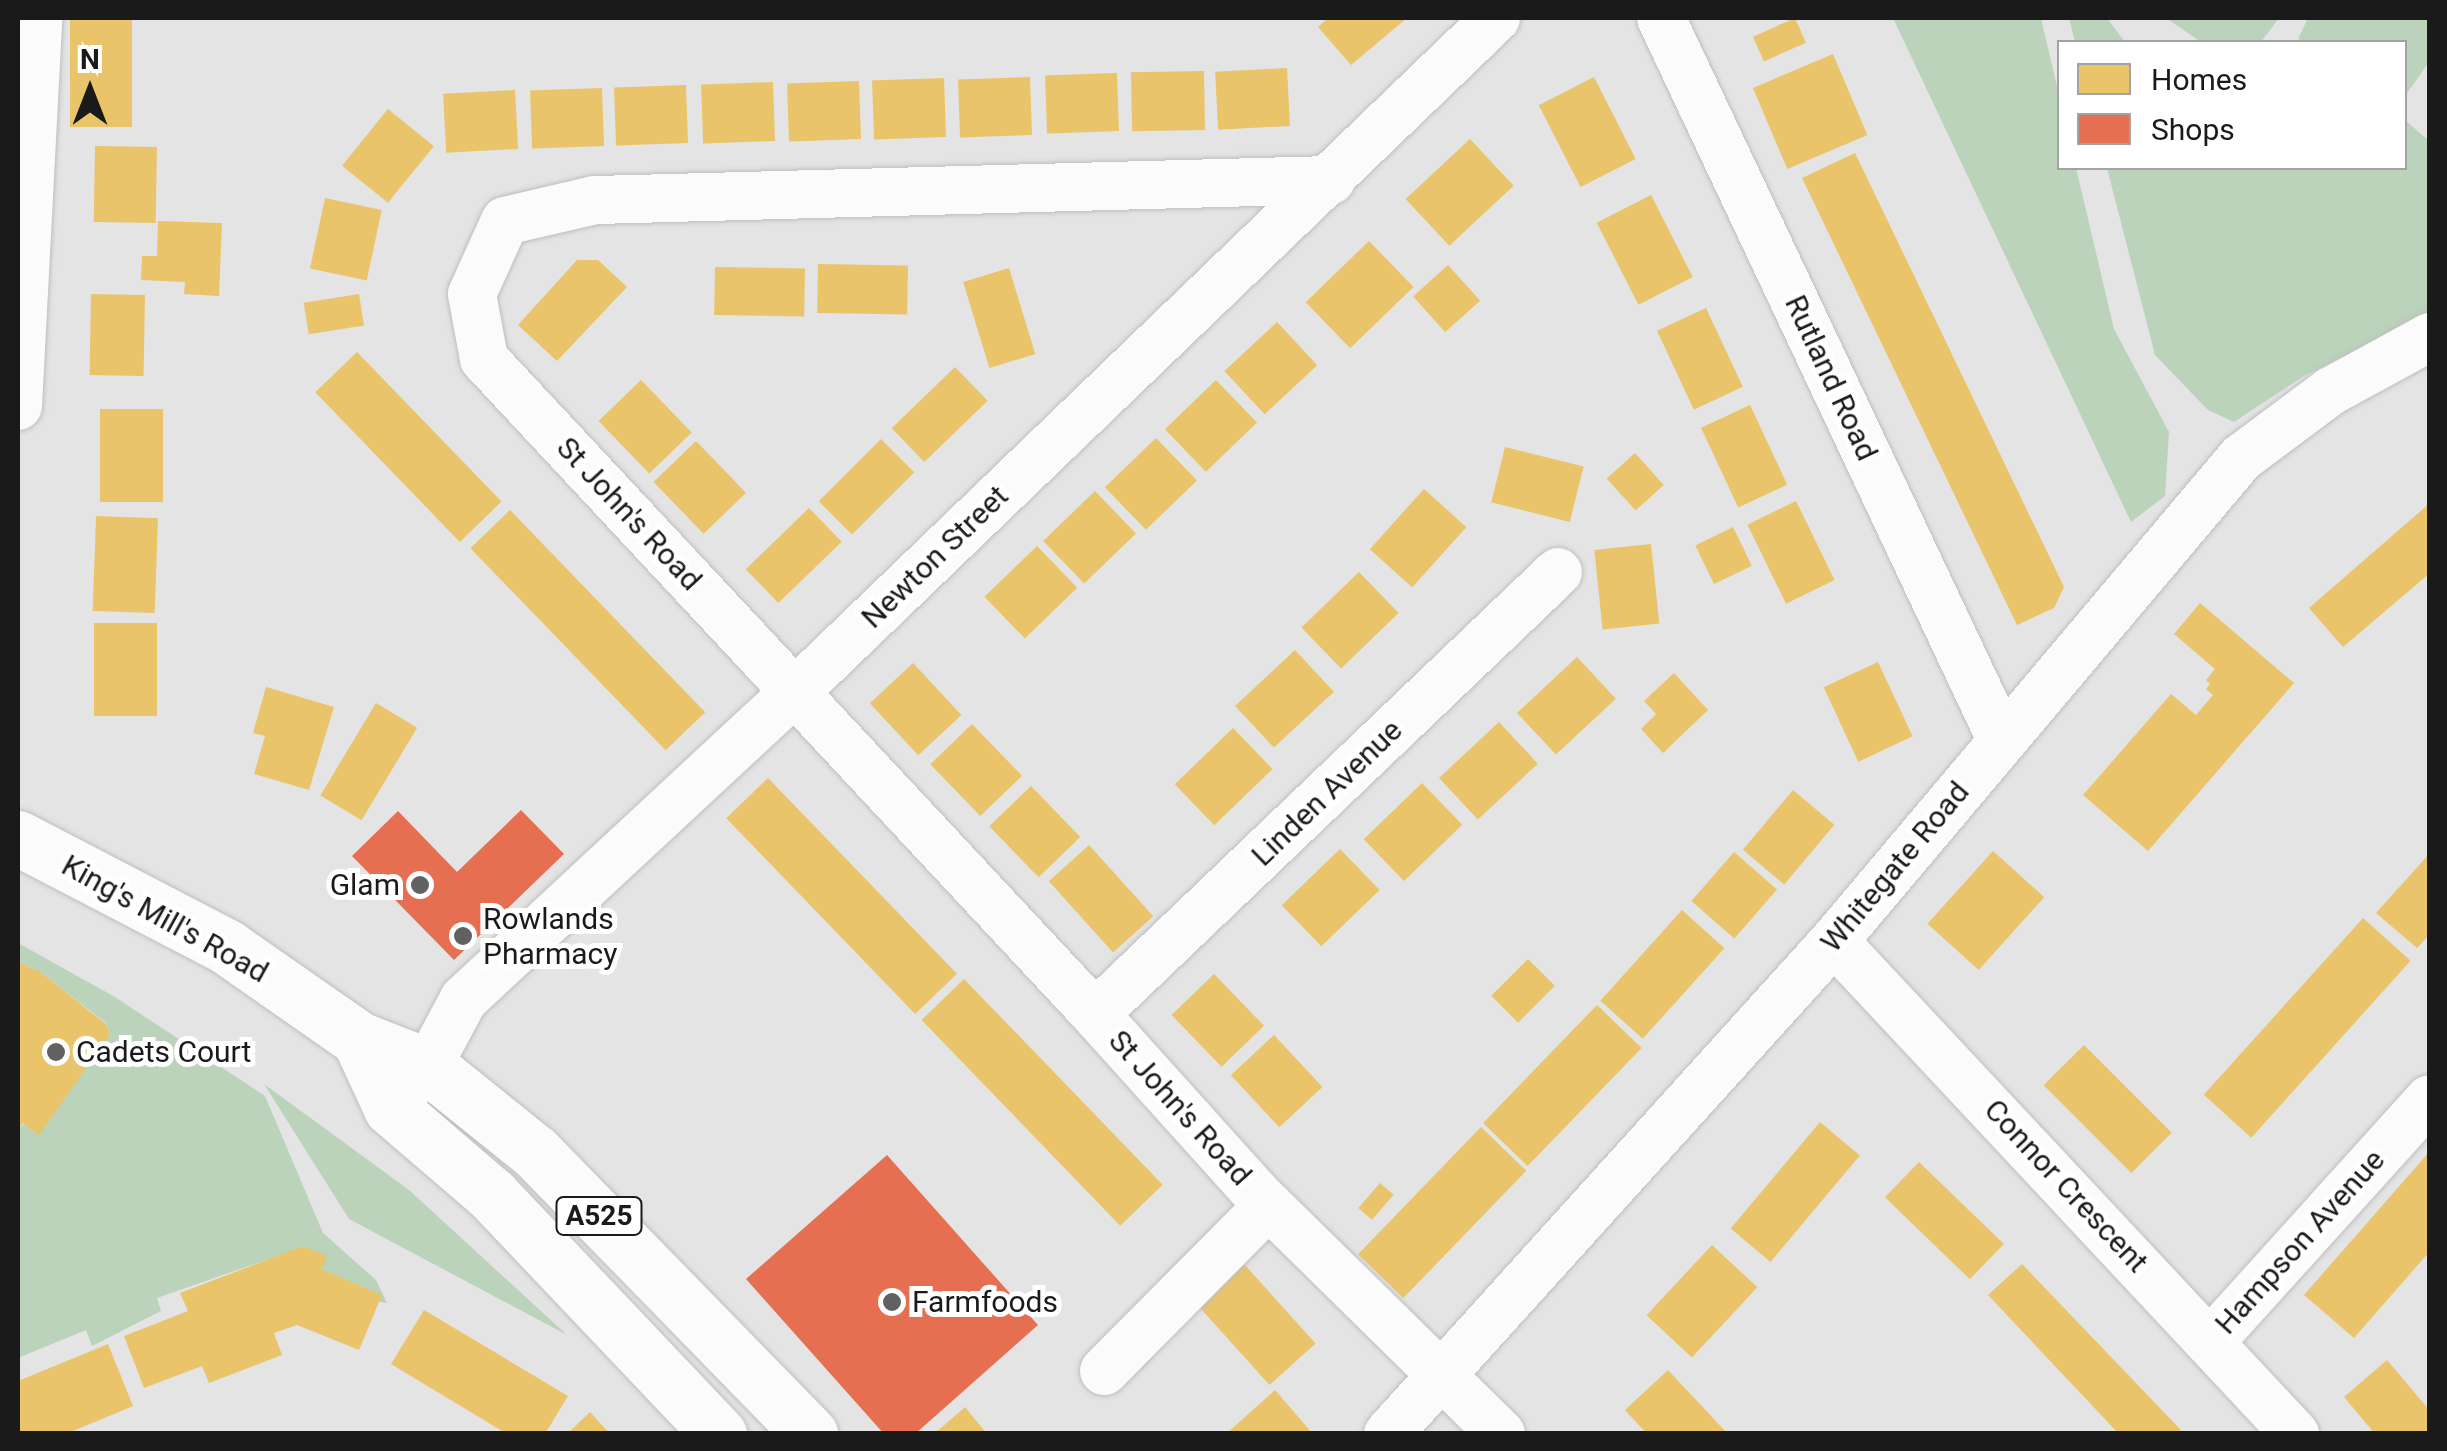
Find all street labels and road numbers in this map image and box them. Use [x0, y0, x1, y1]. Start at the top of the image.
street label: Rutland Road [1777, 290, 1885, 466]
street label: St John's Road [549, 430, 709, 598]
street label: Newton Street [854, 478, 1016, 636]
street label: Linden Avenue [1244, 712, 1410, 874]
street label: Whitegate Road [1813, 774, 1977, 960]
street label: King's Mill's Road [56, 847, 274, 991]
street label: St John's Road [1101, 1023, 1259, 1193]
street label: Connor Crescent [1977, 1092, 2155, 1280]
street label: Hampson Avenue [2208, 1142, 2392, 1342]
road number: A525 [554, 1193, 644, 1239]

